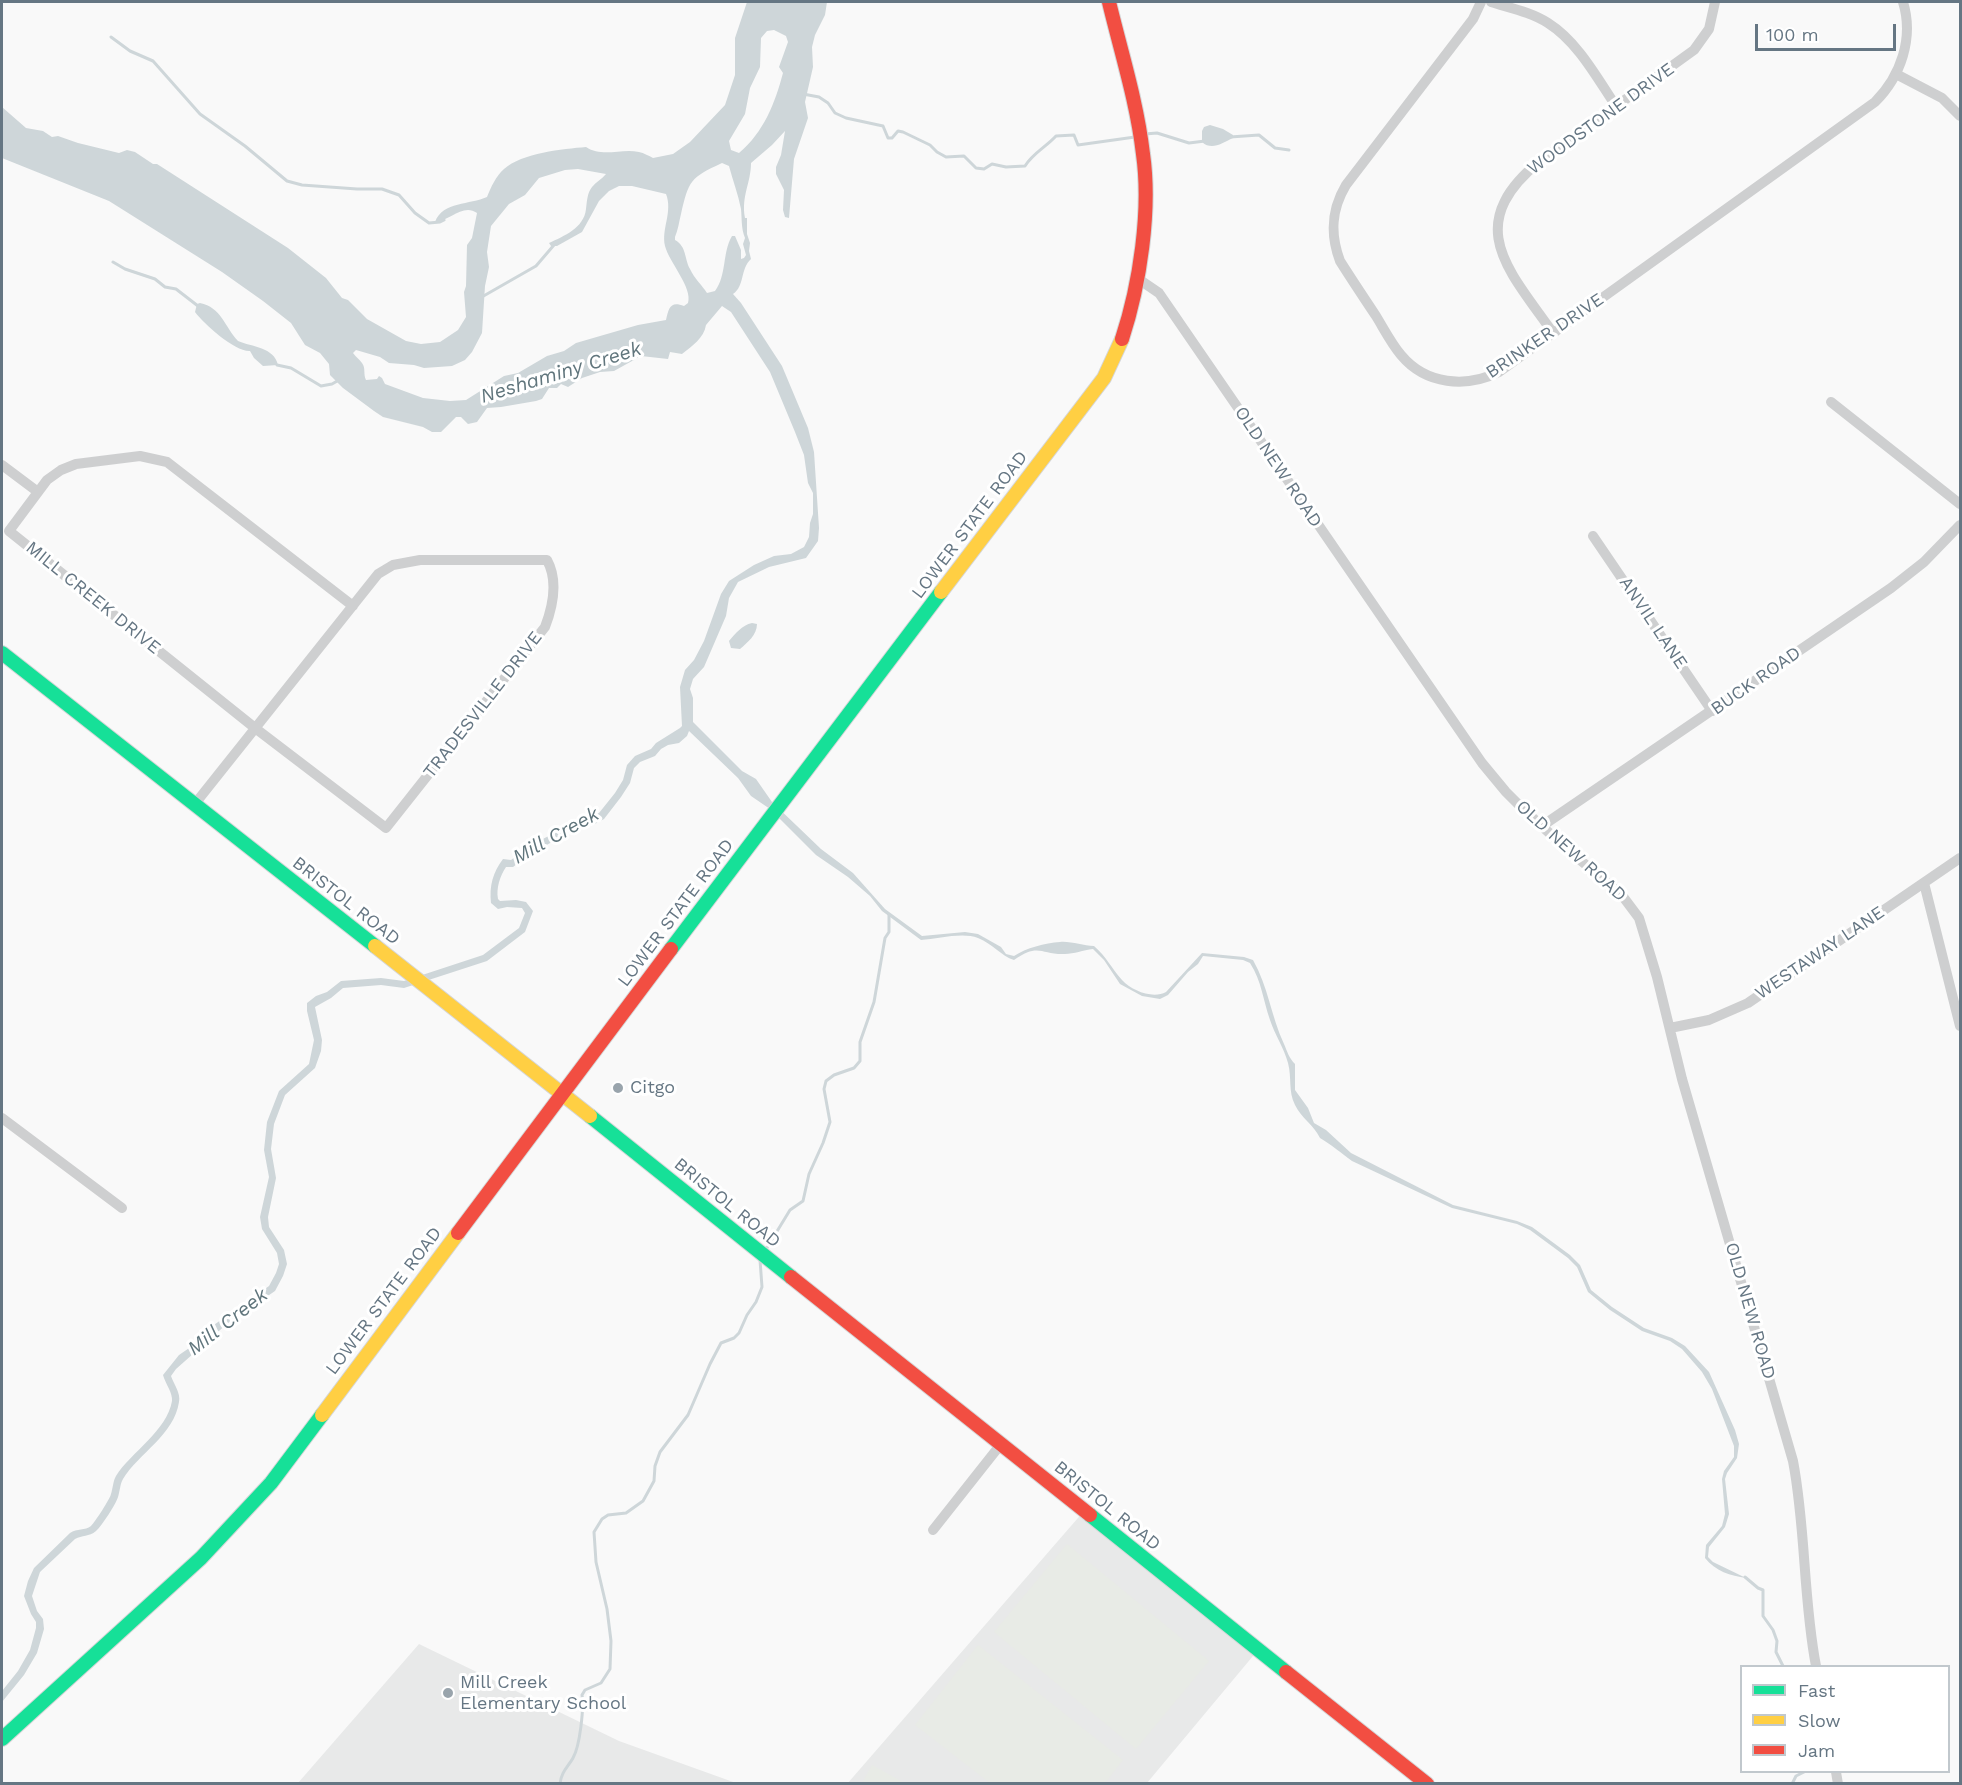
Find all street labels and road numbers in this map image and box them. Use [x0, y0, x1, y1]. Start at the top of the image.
street label: WOODSTONE DRIVE [1523, 58, 1679, 180]
street label: BRINKER DRIVE [1482, 289, 1608, 383]
street label: OLD NEW ROAD [1230, 402, 1326, 532]
street label: LOWER STATE ROAD [907, 447, 1033, 603]
street label: MILL CREEK DRIVE [21, 537, 165, 659]
street label: ANVIL LANE [1614, 573, 1692, 673]
street label: TRADESVILLE DRIVE [419, 627, 547, 783]
street label: BUCK ROAD [1707, 642, 1805, 720]
street label: OLD NEW ROAD [1511, 796, 1631, 906]
street label: LOWER STATE ROAD [613, 835, 739, 991]
street label: BRISTOL ROAD [288, 852, 404, 950]
street label: WESTAWAY LANE [1751, 902, 1889, 1004]
street label: BRISTOL ROAD [669, 1153, 785, 1253]
street label: LOWER STATE ROAD [321, 1223, 447, 1379]
street label: OLD NEW ROAD [1720, 1240, 1780, 1382]
street label: BRISTOL ROAD [1049, 1456, 1165, 1556]

